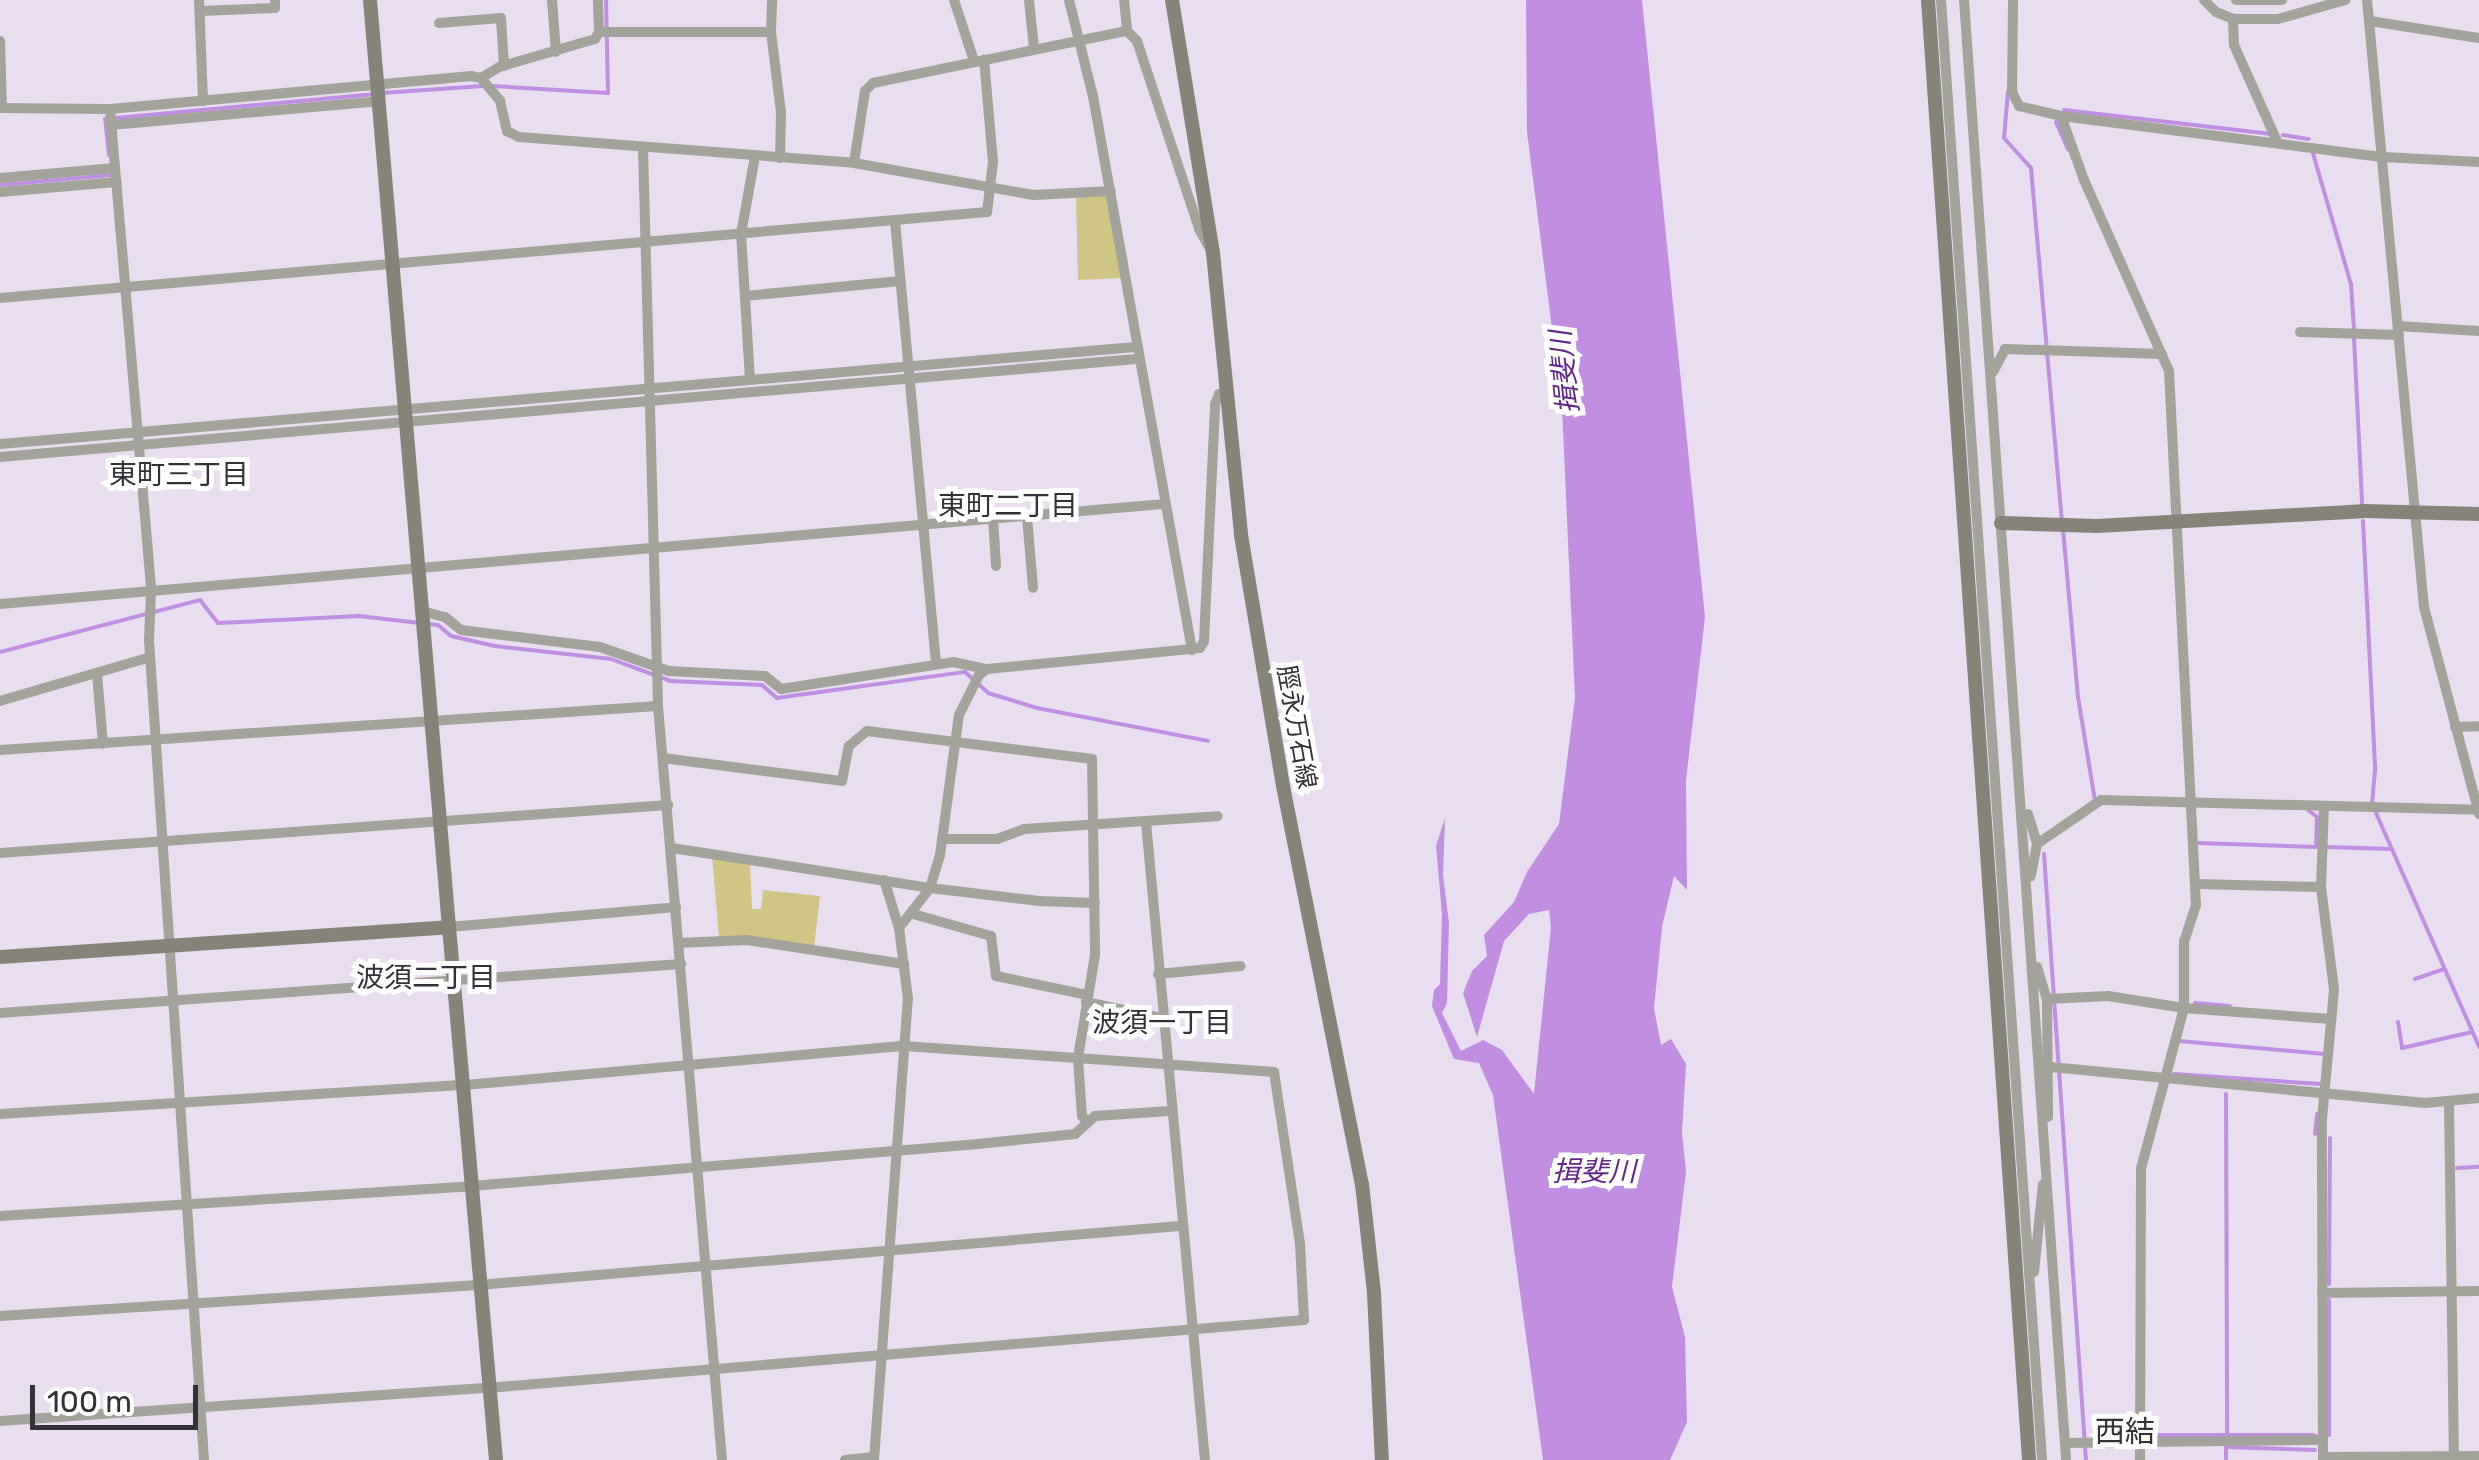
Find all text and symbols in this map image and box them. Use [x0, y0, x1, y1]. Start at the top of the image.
water label: 揖斐川 [1544, 328, 1586, 416]
district label: 東町三丁目 [109, 458, 249, 492]
district label: 東町二丁目 [938, 489, 1078, 523]
street label: 脛永万石線 [1270, 663, 1322, 791]
district label: 波須二丁目 [356, 961, 496, 995]
district label: 波須一丁目 [1092, 1006, 1232, 1040]
water label: 揖斐川 [1552, 1155, 1636, 1189]
scale bar [35, 1365, 202, 1427]
text: 100 m [47, 1384, 132, 1420]
district label: 西結 [2095, 1414, 2155, 1450]

